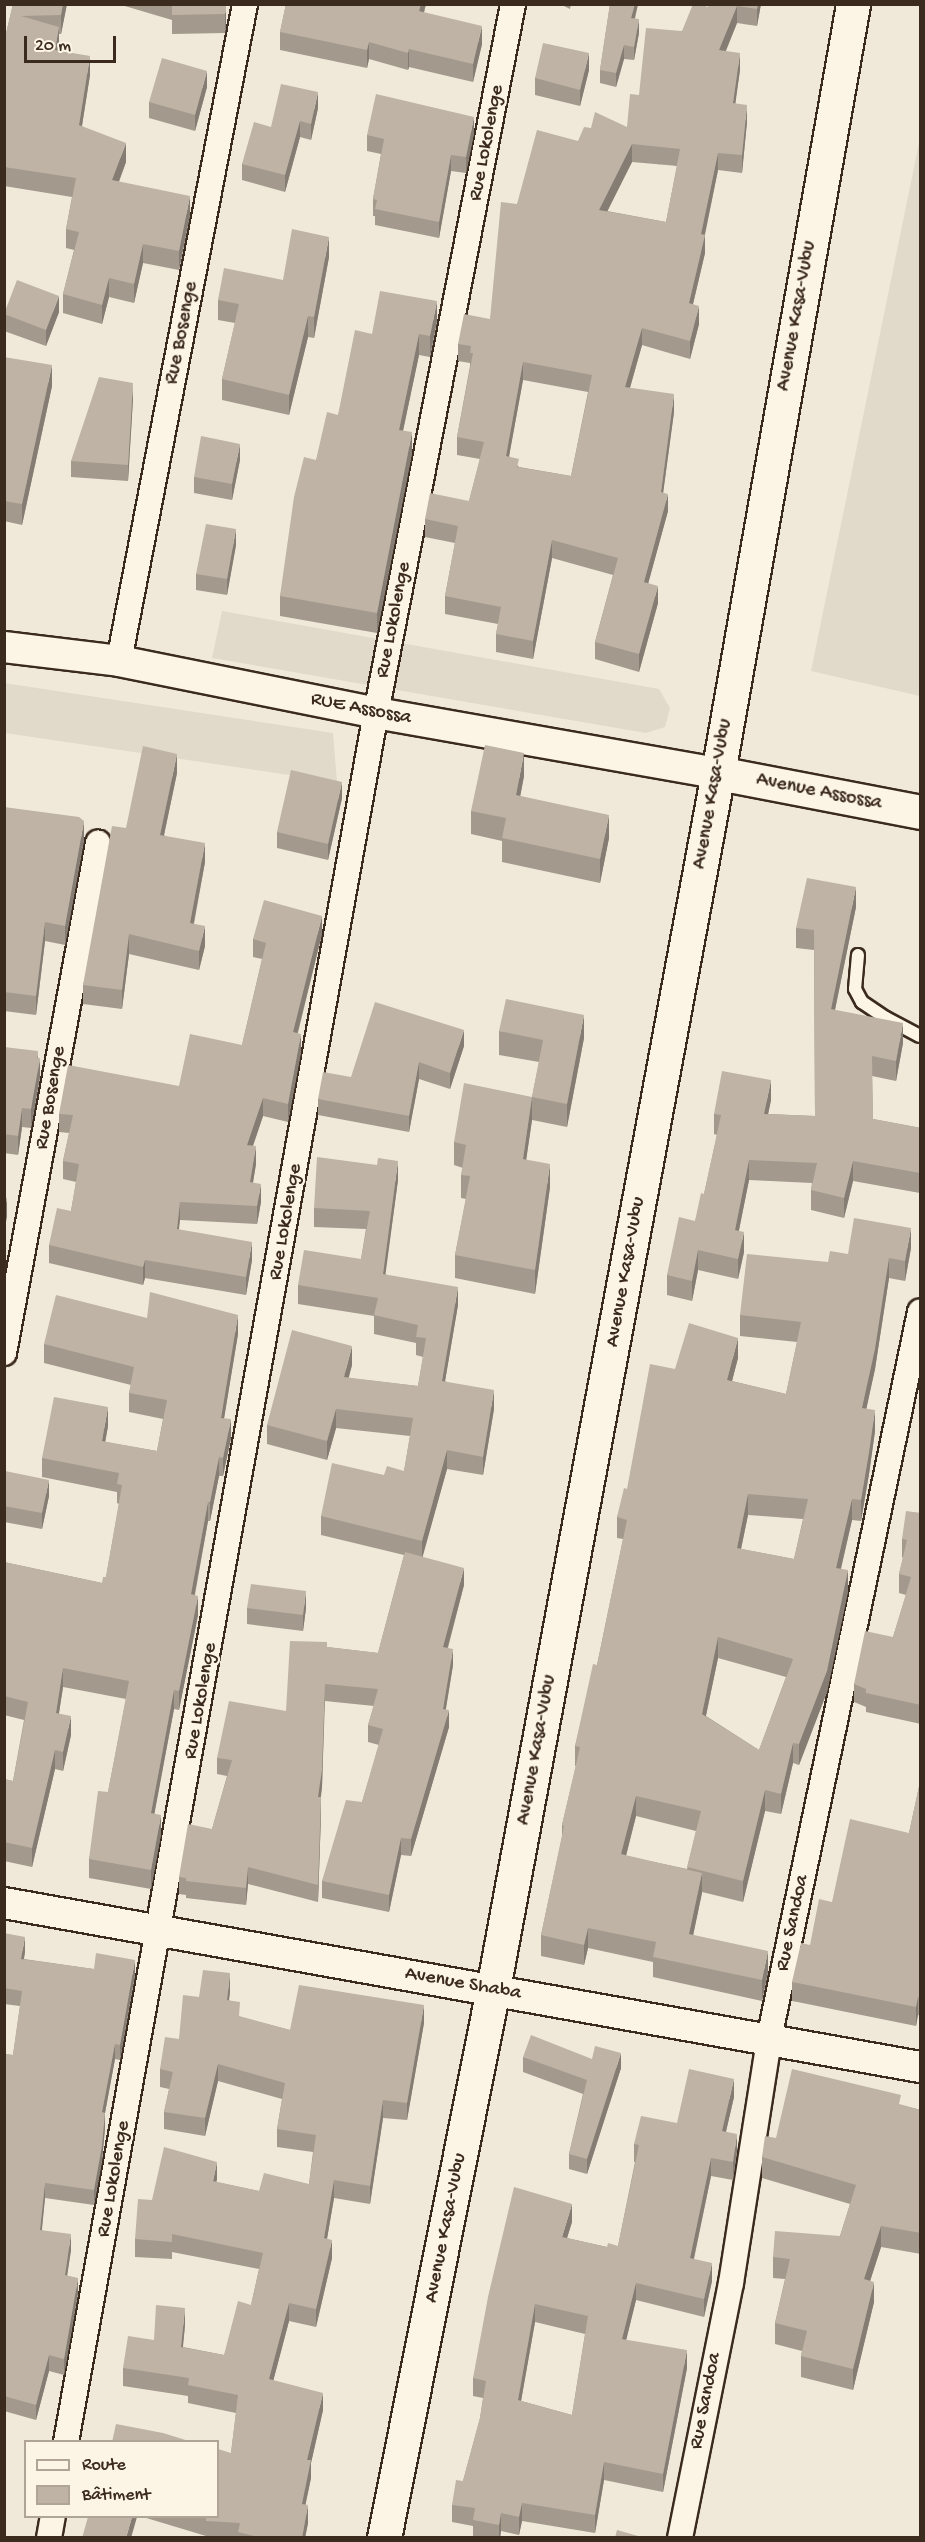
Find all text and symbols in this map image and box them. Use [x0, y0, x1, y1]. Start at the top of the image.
scale bar [27, 24, 118, 62]
text: 20 m [35, 36, 71, 57]
street label: Rue Lokolenge [464, 83, 510, 203]
street label: Avenue Kasa-Vubu [772, 239, 822, 393]
street label: Rue Bosenge [160, 279, 204, 387]
street label: Rue Lokolenge [371, 560, 417, 680]
street label: RUE Assossa [309, 687, 413, 731]
street label: Avenue Kasa-Vubu [688, 717, 738, 871]
street label: Avenue Assossa [754, 768, 884, 816]
street label: Rue Bosenge [30, 1045, 72, 1151]
street label: Rue Lokolenge [264, 1162, 308, 1282]
street label: Avenue Kasa-Vubu [601, 1195, 651, 1349]
street label: Rue Lokolenge [179, 1641, 223, 1761]
street label: Avenue Kasa-Vubu [512, 1673, 562, 1827]
street label: Rue Sandoa [771, 1873, 815, 1973]
street label: Avenue Shaba [403, 1962, 523, 2006]
street label: Rue Lokolenge [92, 2119, 136, 2239]
street label: Avenue Kasa-Vubu [420, 2151, 472, 2305]
street label: Rue Sandoa [685, 2351, 727, 2451]
legend [24, 2440, 219, 2518]
text: Route [82, 2455, 126, 2476]
text: Bâtiment [82, 2485, 150, 2506]

